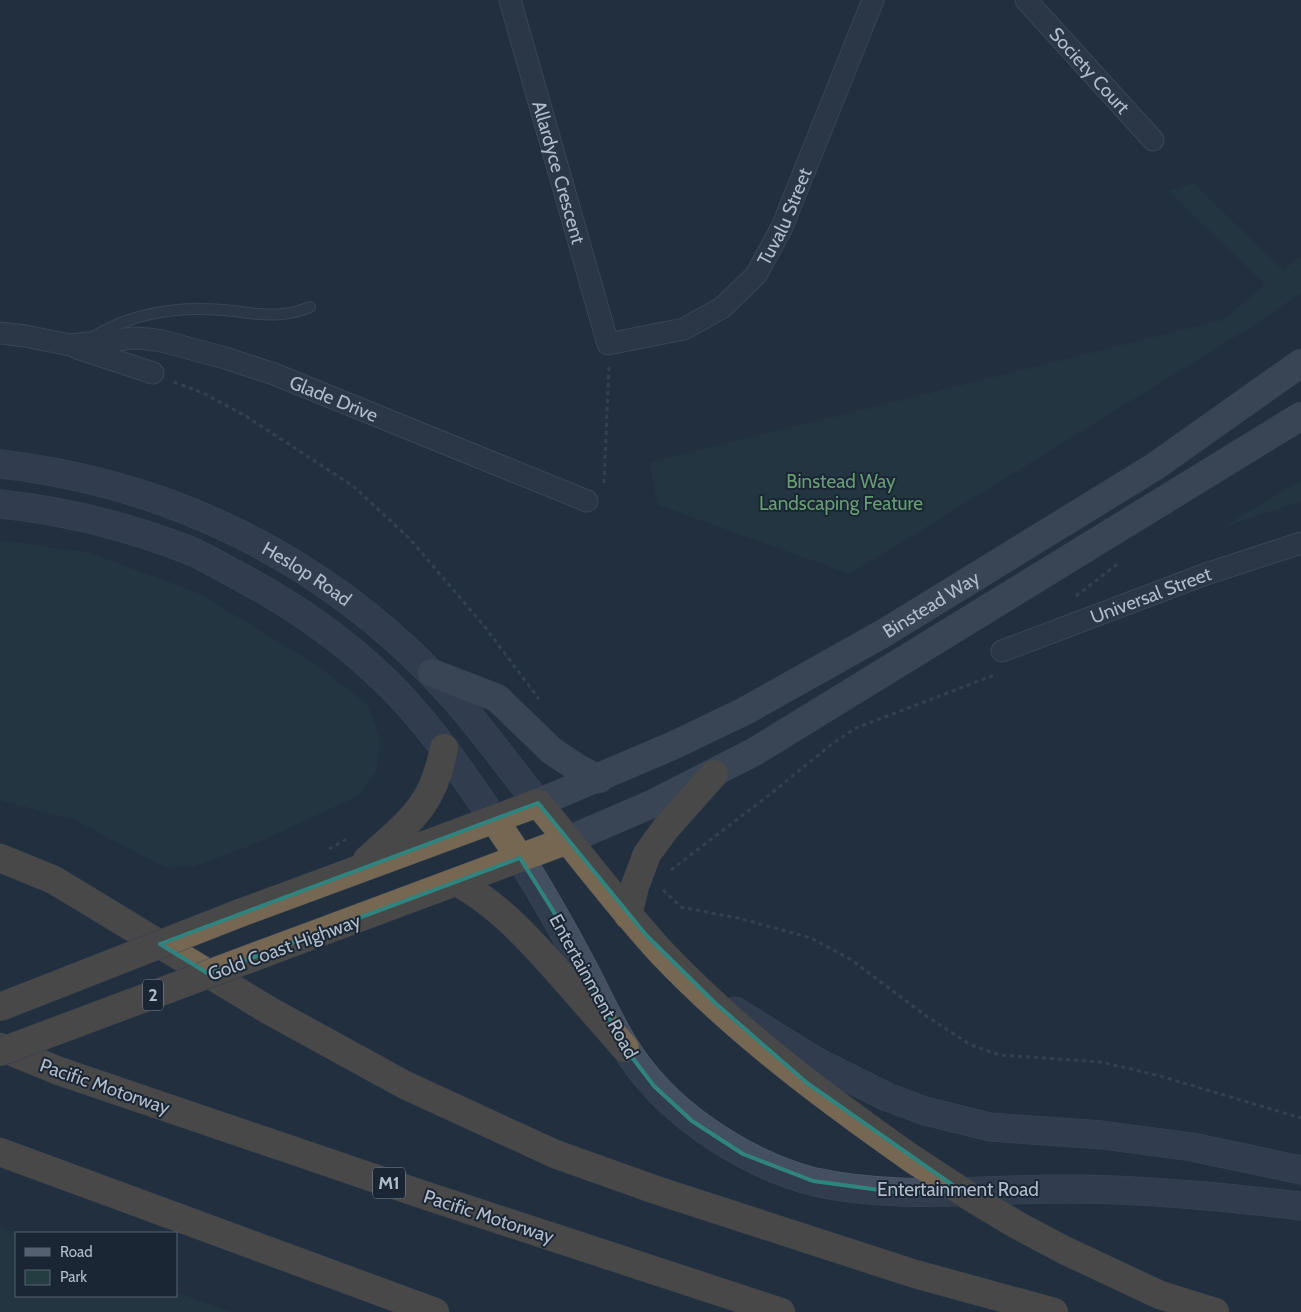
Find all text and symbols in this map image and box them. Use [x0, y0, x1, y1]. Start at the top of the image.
street label: Society Court [1044, 23, 1135, 119]
street label: Allardyce Crescent [527, 98, 590, 247]
street label: Tuvalu Street [752, 164, 817, 269]
street label: Glade Drive [286, 371, 382, 427]
park label: Binstead Way Landscaping Feature [759, 470, 923, 515]
street label: Heslop Road [258, 537, 356, 611]
street label: Universal Street [1087, 562, 1215, 629]
street label: Binstead Way [879, 566, 984, 643]
street label: Gold Coast Highway [205, 909, 364, 986]
street label: Entertainment Road [544, 910, 643, 1063]
road number: 2 [143, 980, 163, 1010]
street label: Pacific Motorway [37, 1053, 173, 1120]
road number: M1 [373, 1168, 405, 1198]
street label: Entertainment Road [877, 1178, 1039, 1201]
street label: Pacific Motorway [421, 1185, 557, 1249]
legend [15, 1232, 178, 1297]
text: Road [60, 1243, 93, 1261]
text: Park [60, 1268, 87, 1286]

